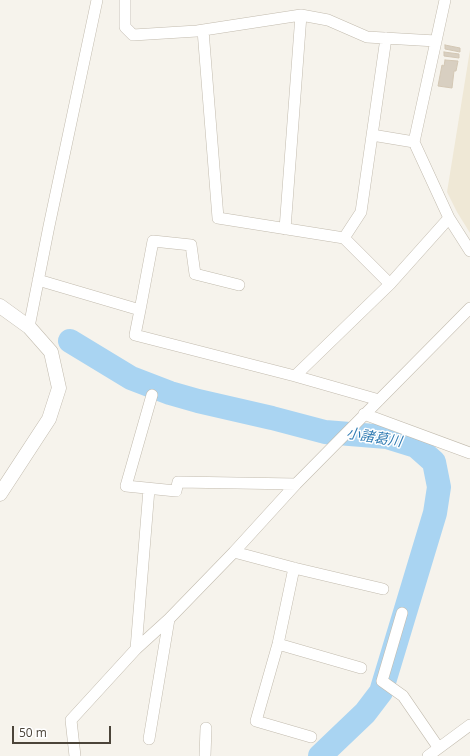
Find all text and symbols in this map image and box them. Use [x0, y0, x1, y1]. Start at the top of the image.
water label: 小諸葛川 [345, 425, 403, 451]
scale bar [14, 718, 113, 744]
text: 50 m [19, 724, 47, 741]

